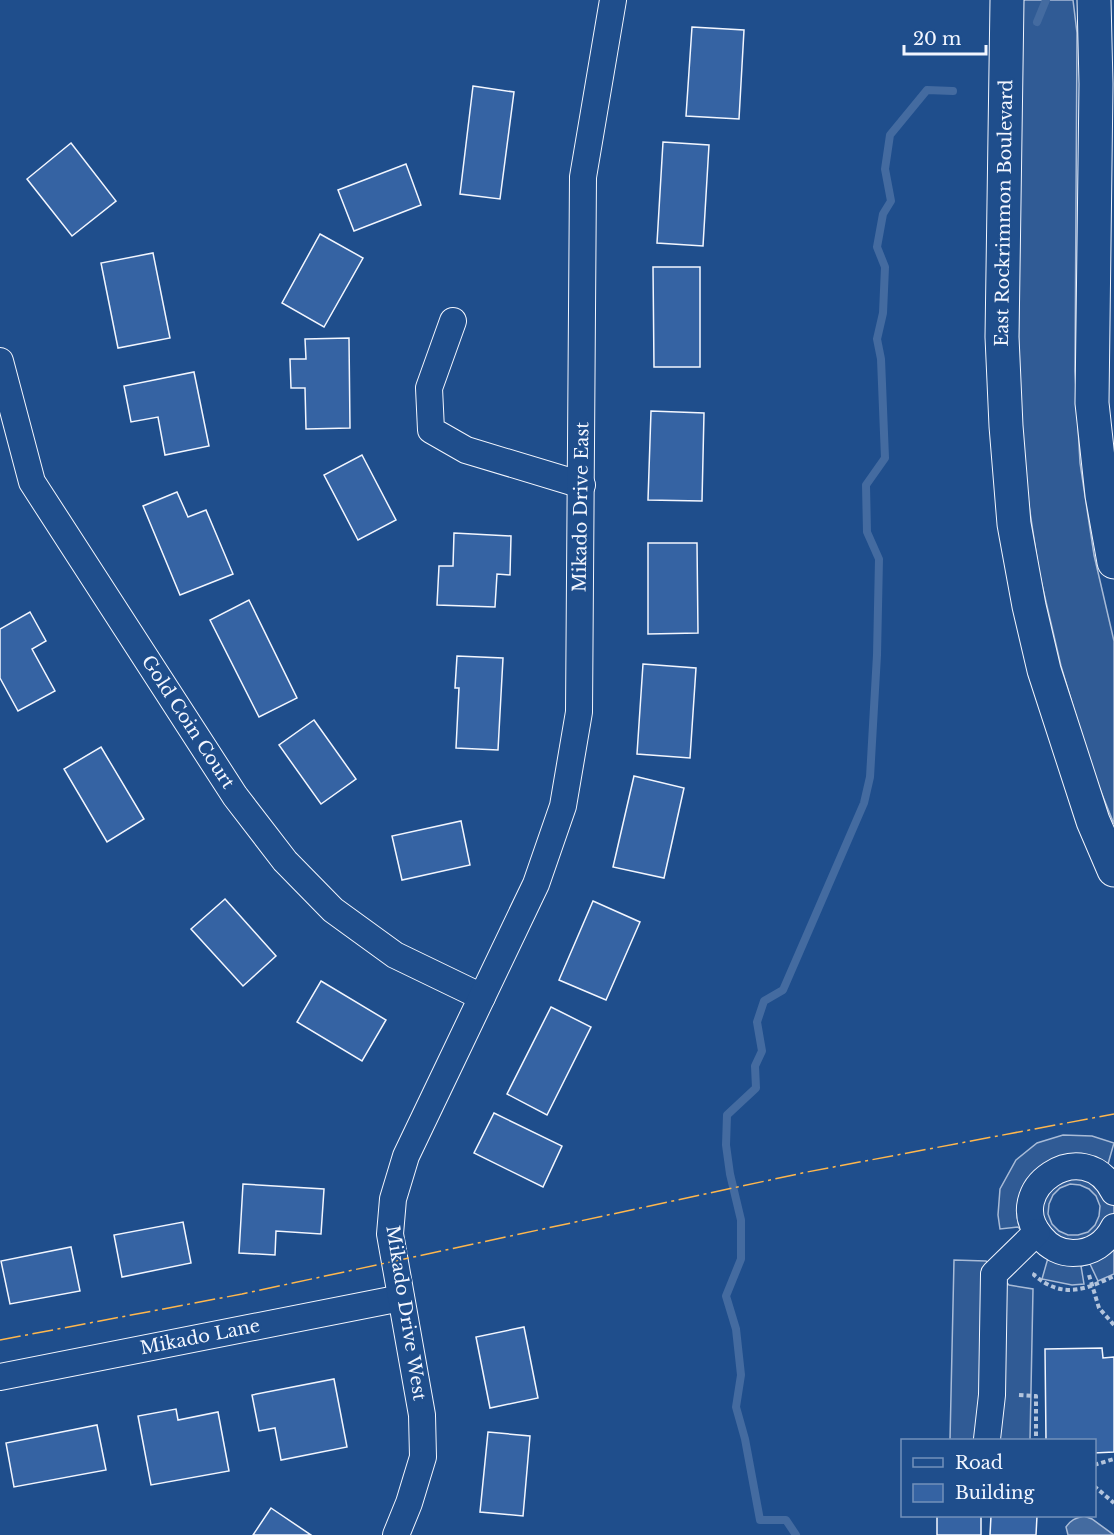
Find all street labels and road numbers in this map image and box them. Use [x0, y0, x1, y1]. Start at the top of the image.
street label: East Rockrimmon Boulevard [991, 79, 1017, 347]
street label: Mikado Drive East [569, 421, 593, 592]
street label: Gold Coin Court [137, 651, 239, 793]
street label: Mikado Drive West [381, 1224, 431, 1402]
street label: Mikado Lane [138, 1315, 262, 1359]

